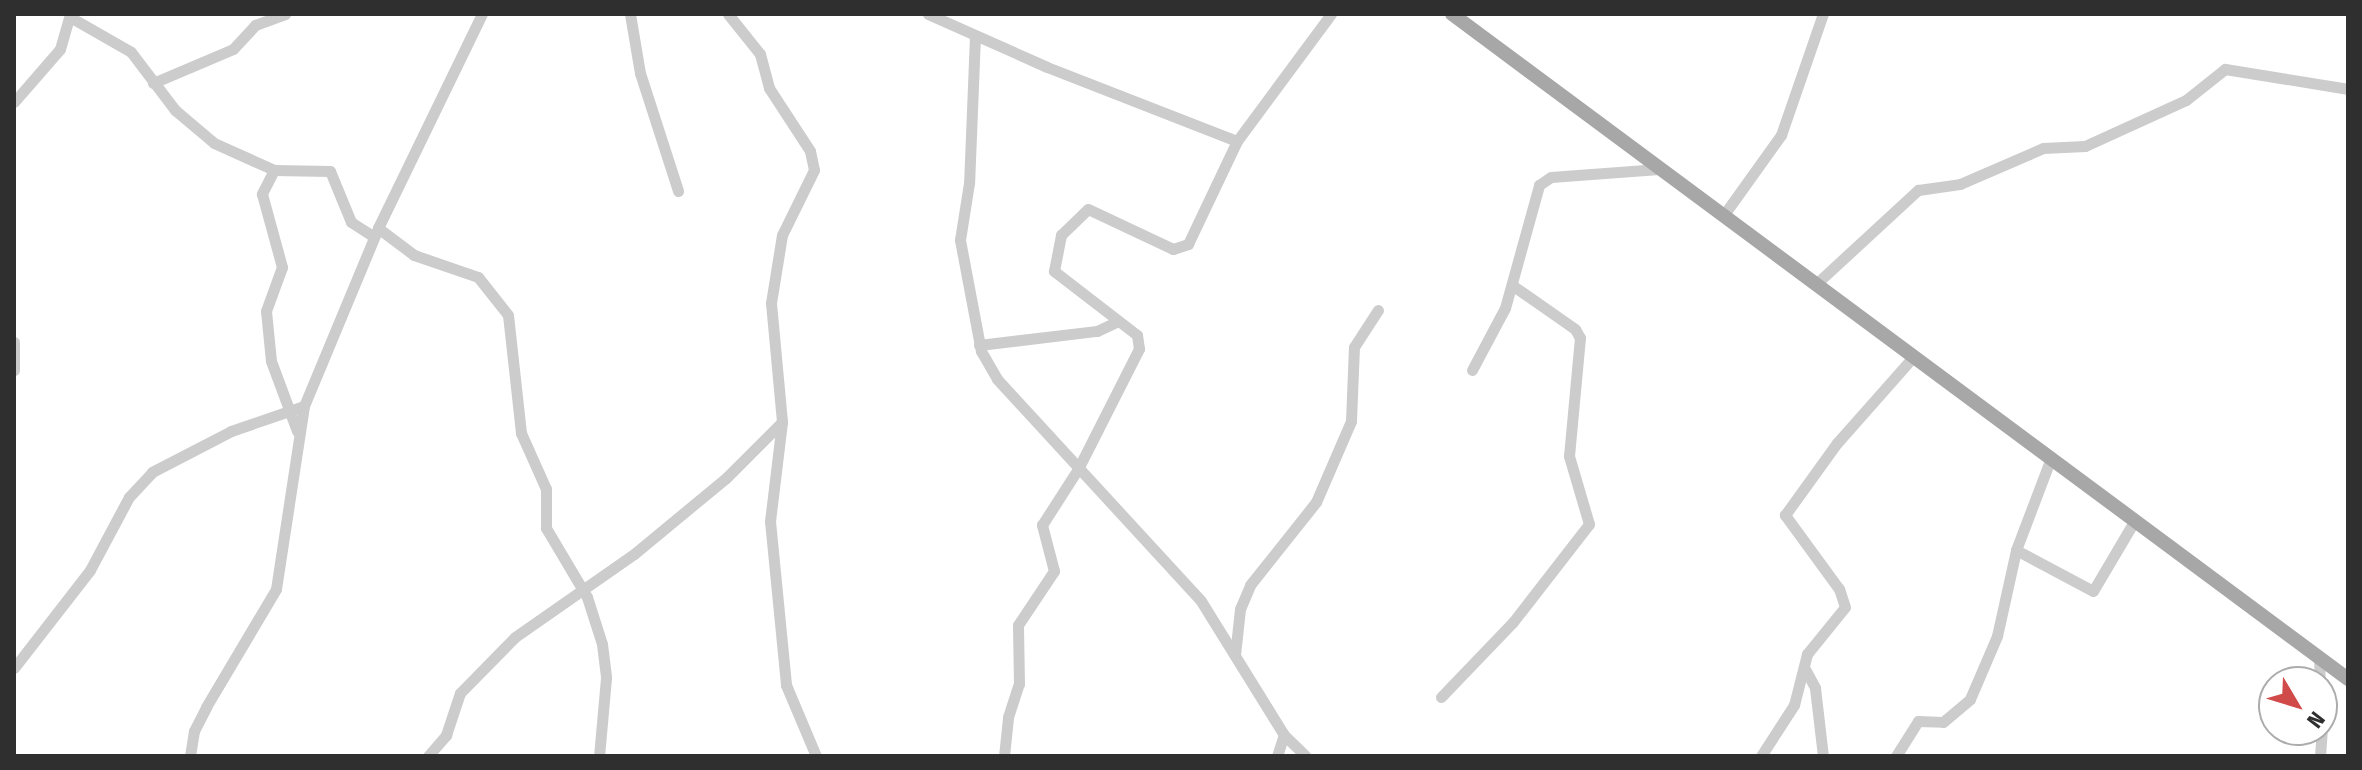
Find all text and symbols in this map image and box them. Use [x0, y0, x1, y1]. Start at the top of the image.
north arrow [2258, 666, 2338, 746]
text: N [2301, 706, 2330, 733]

